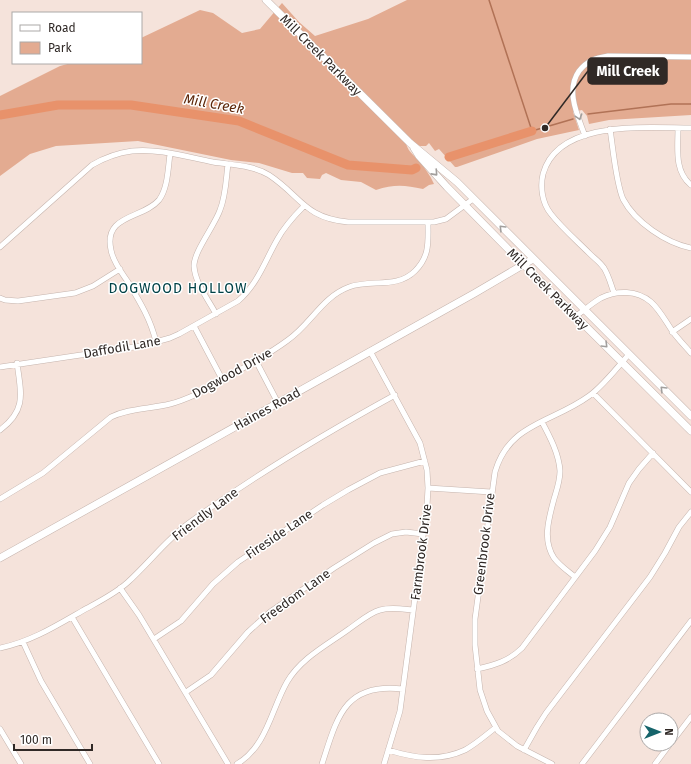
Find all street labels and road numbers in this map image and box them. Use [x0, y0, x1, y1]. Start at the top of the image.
street label: Mill Creek Parkway [277, 11, 365, 99]
street label: Mill Creek Parkway [504, 245, 592, 333]
street label: Daffodil Lane [82, 333, 162, 361]
street label: Dogwood Drive [189, 345, 275, 401]
street label: Haines Road [231, 385, 303, 433]
street label: Friendly Lane [169, 484, 241, 544]
street label: Greenbrook Drive [470, 492, 498, 596]
street label: Farmbrook Drive [408, 503, 434, 601]
street label: Fireside Lane [243, 506, 315, 562]
street label: Freedom Lane [257, 566, 333, 626]

